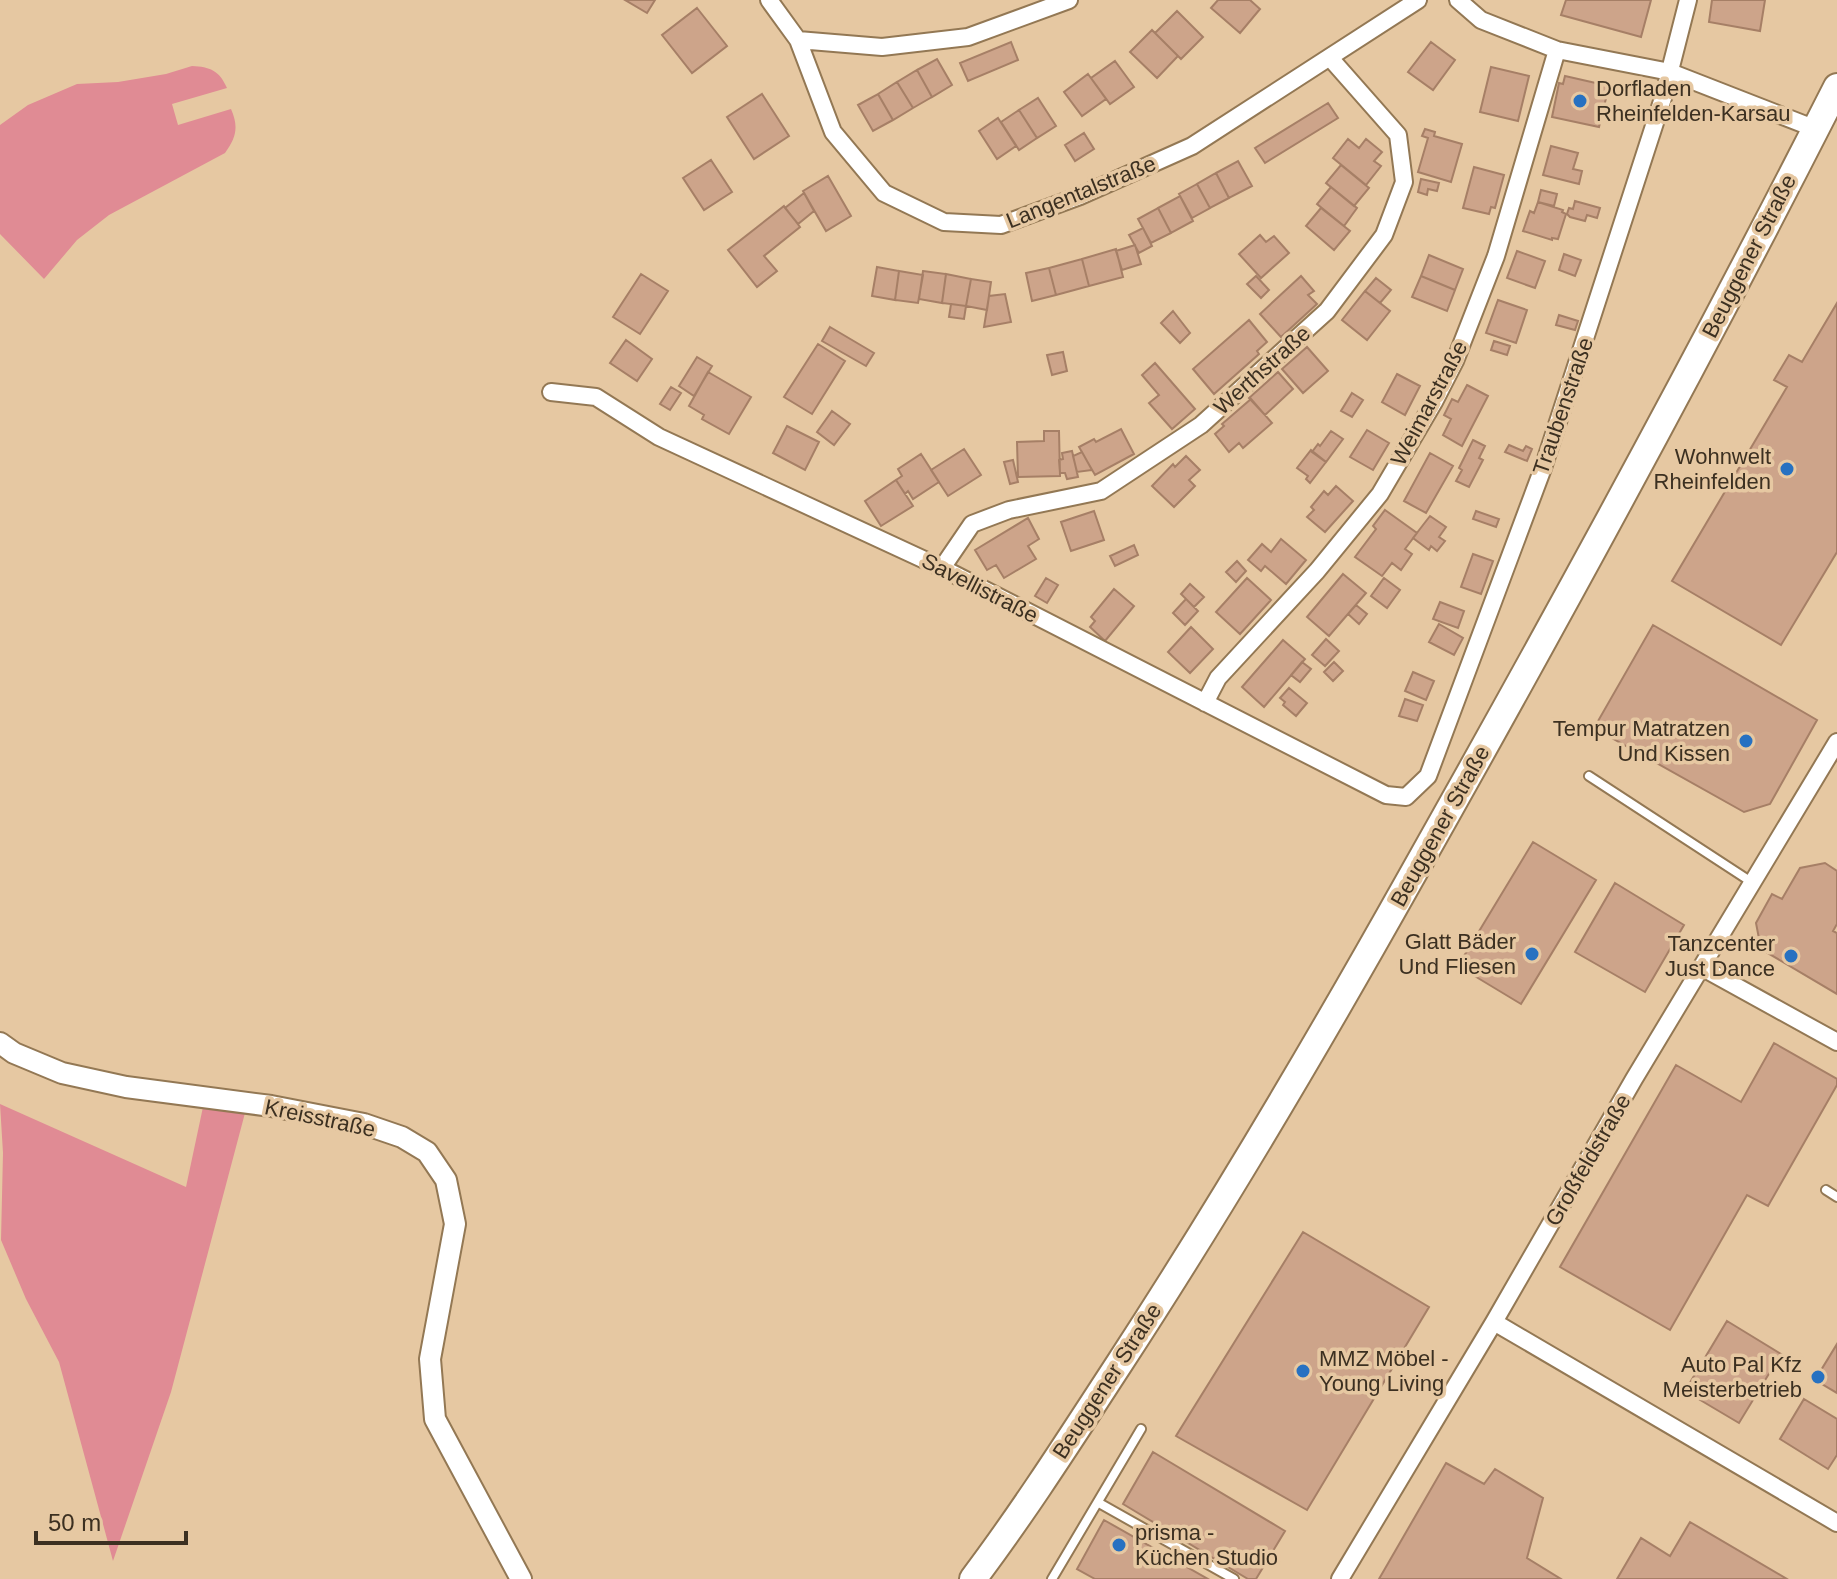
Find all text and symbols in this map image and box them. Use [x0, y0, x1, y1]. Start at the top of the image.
place label: Dorfladen Rheinfelden-Karsau [1596, 76, 1790, 126]
marker: Dorfladen Rheinfelden-Karsau [1571, 92, 1589, 110]
street label: Langentalstraße [1003, 151, 1159, 233]
street label: Beuggener Straße [1697, 170, 1801, 342]
street label: Werthstraße [1209, 320, 1315, 420]
street label: Traubenstraße [1528, 334, 1598, 478]
street label: Weimarstraße [1386, 336, 1472, 470]
place label: Wohnwelt Rheinfelden [1654, 444, 1771, 494]
marker: Wohnwelt Rheinfelden [1778, 460, 1796, 478]
street label: Savellistraße [918, 548, 1042, 628]
place label: Tempur Matratzen Und Kissen [1553, 716, 1730, 766]
marker: Tempur Matratzen Und Kissen [1737, 732, 1755, 750]
street label: Beuggener Straße [1385, 741, 1495, 911]
place label: Glatt Bäder Und Fliesen [1399, 929, 1516, 979]
place label: Tanzcenter Just Dance [1665, 931, 1775, 981]
marker: Glatt Bäder Und Fliesen [1523, 945, 1541, 963]
marker: Tanzcenter Just Dance [1782, 947, 1800, 965]
street label: Großfeldstraße [1540, 1090, 1636, 1230]
street label: Kreisstraße [262, 1094, 378, 1142]
street label: Beuggener Straße [1048, 1299, 1166, 1463]
place label: MMZ Möbel - Young Living [1319, 1346, 1449, 1396]
place label: Auto Pal Kfz Meisterbetrieb [1663, 1352, 1802, 1402]
marker: MMZ Möbel - Young Living [1294, 1362, 1312, 1380]
marker: Auto Pal Kfz Meisterbetrieb [1809, 1368, 1827, 1386]
scale bar [36, 1495, 186, 1545]
text: 50 m [48, 1509, 101, 1536]
place label: prisma - Küchen Studio [1135, 1520, 1278, 1570]
marker: prisma - Küchen Studio [1110, 1536, 1128, 1554]

